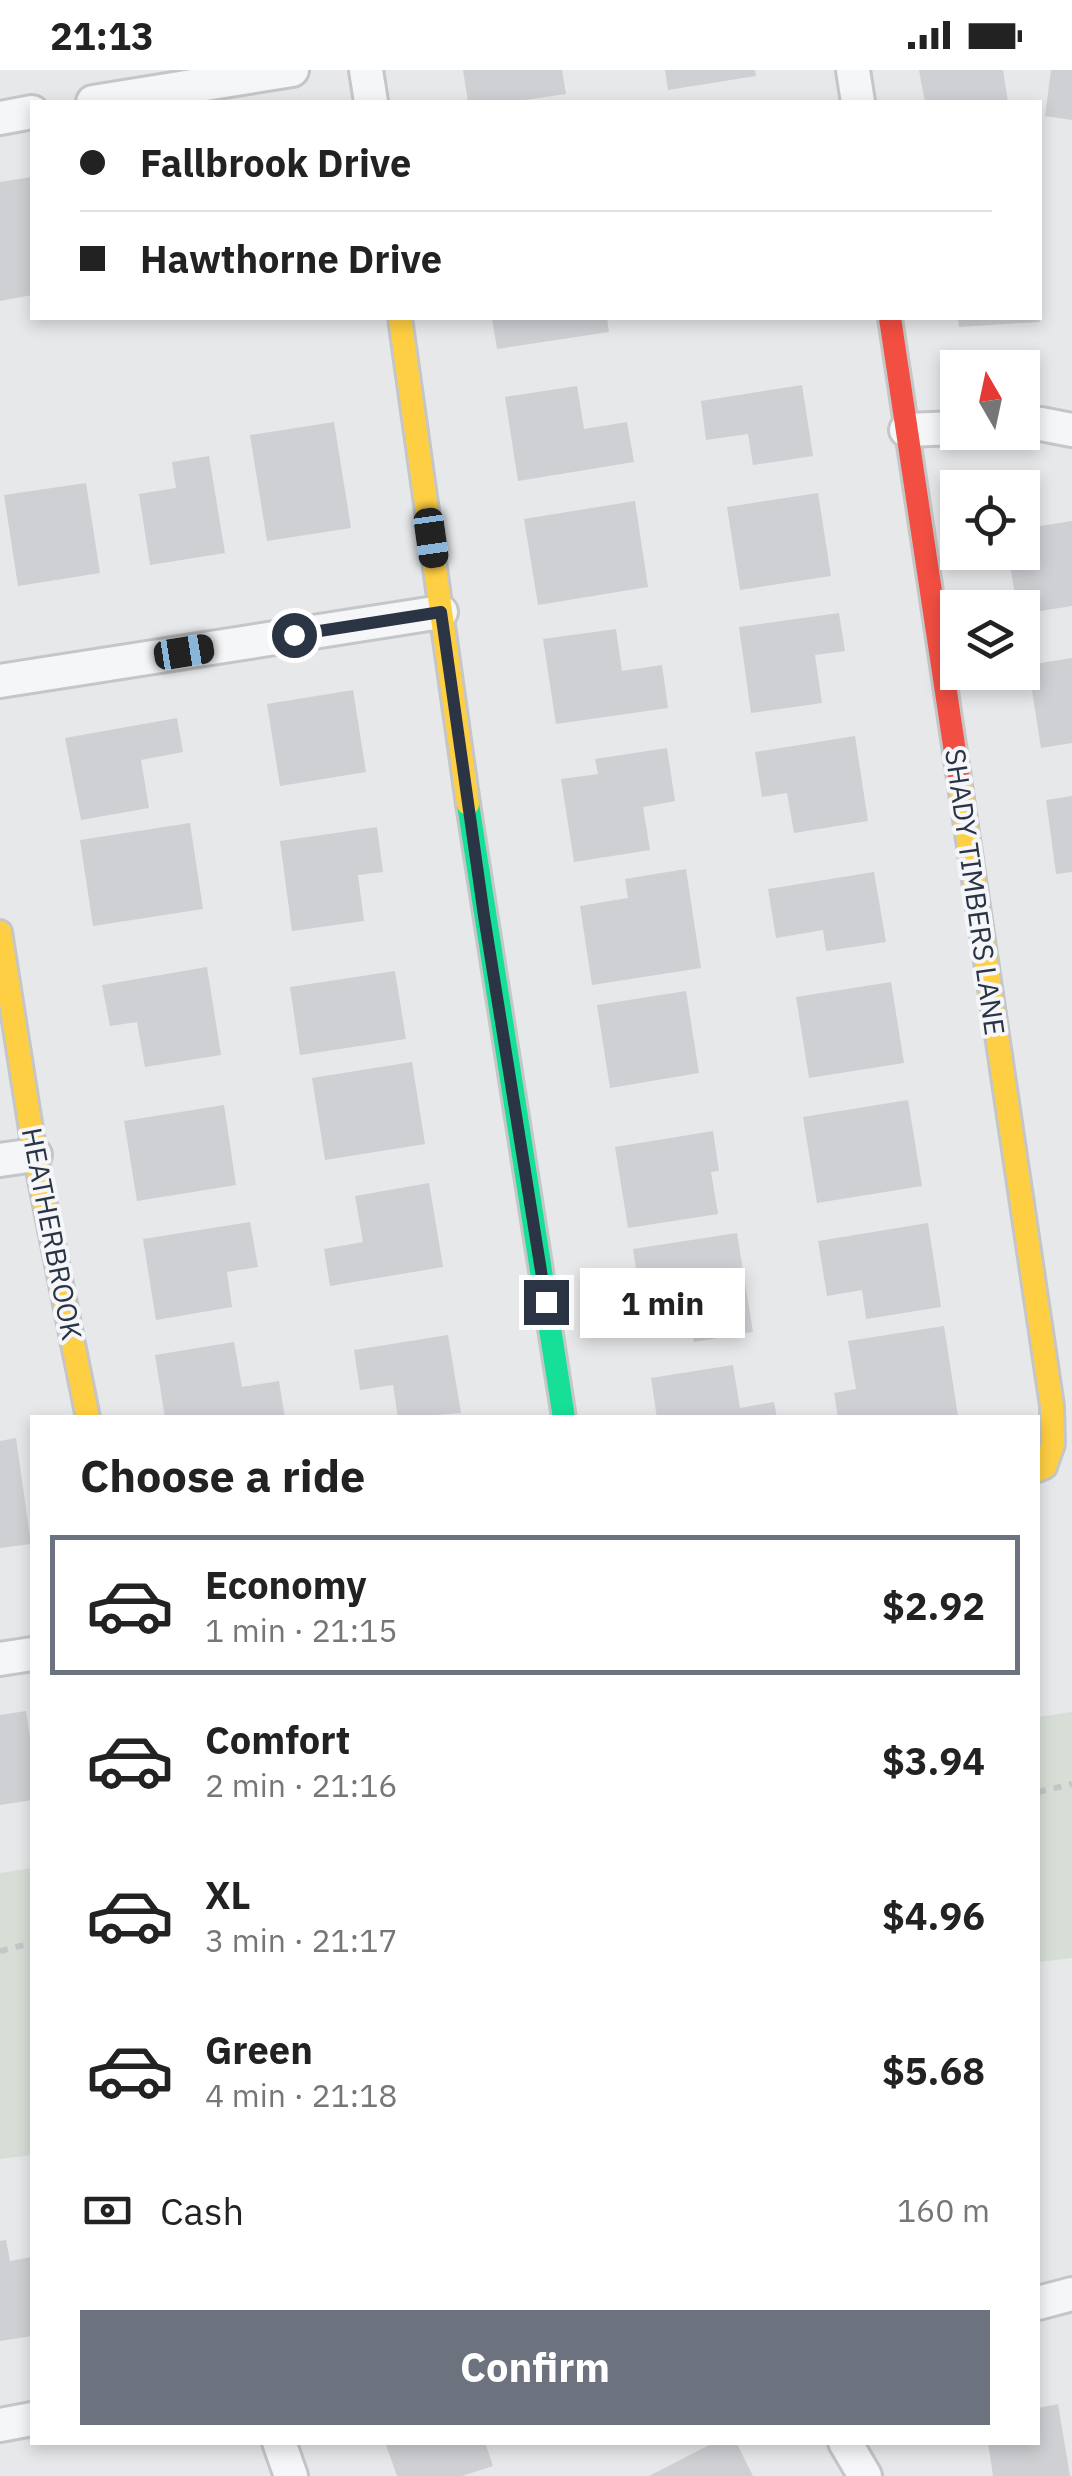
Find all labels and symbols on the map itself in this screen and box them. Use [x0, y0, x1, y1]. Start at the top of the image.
north arrow [940, 350, 1040, 450]
car [412, 506, 450, 570]
route start [272, 613, 317, 658]
car [152, 632, 216, 672]
street label: SHADY TIMBERS LANE [937, 746, 1014, 1038]
street label: HEATHERBROOK [14, 1125, 91, 1344]
callout: 1 min [581, 1267, 746, 1337]
route end [524, 1280, 569, 1325]

